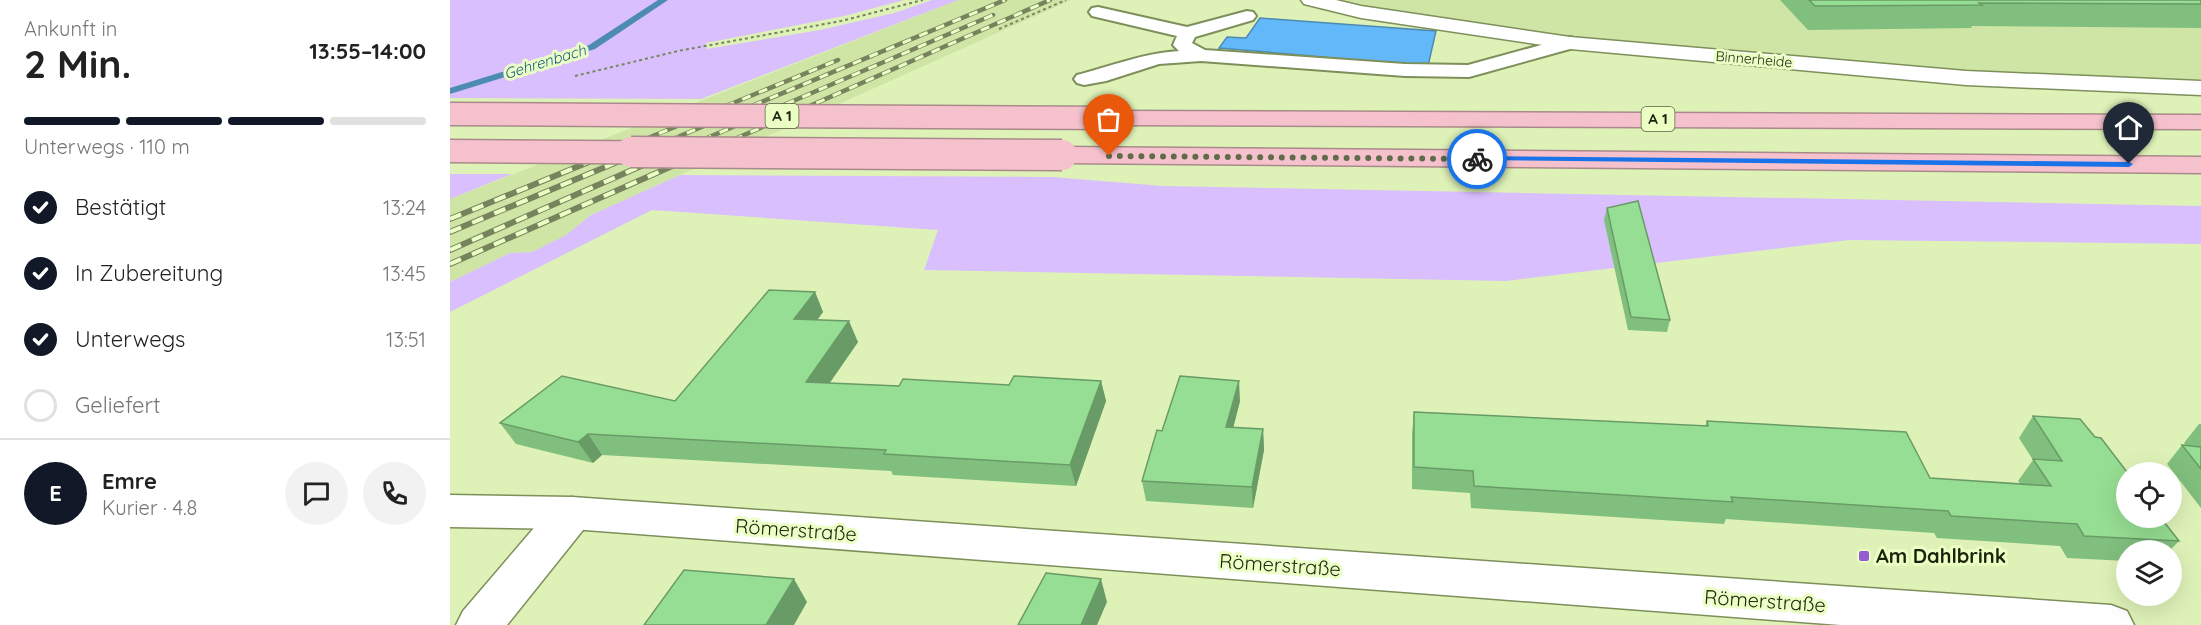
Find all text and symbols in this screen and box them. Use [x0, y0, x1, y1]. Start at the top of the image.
text: Ankunft in [24, 16, 117, 41]
text: 13:55–14:00 [309, 37, 426, 65]
text: 2 Min. [24, 39, 131, 88]
water label: Gehrenbach [502, 40, 588, 83]
street label: Binnerheide [1715, 47, 1793, 71]
pin [1083, 94, 1134, 156]
pin [2103, 102, 2154, 164]
icon: bag [1092, 103, 1125, 136]
road number: A 1 [766, 104, 798, 128]
road number: A 1 [1642, 107, 1674, 131]
icon: home [2112, 111, 2145, 144]
courier [1447, 129, 1507, 189]
text: Unterwegs · 110 m [24, 134, 190, 159]
icon: bike [1461, 143, 1494, 176]
icon: check [24, 191, 57, 224]
text: Bestätigt [75, 193, 166, 221]
text: 13:24 [383, 195, 426, 220]
icon: check [24, 257, 57, 290]
text: In Zubereitung [75, 259, 223, 287]
text: 13:45 [383, 261, 426, 286]
icon: check [24, 323, 57, 356]
text: Unterwegs [75, 325, 185, 353]
text: 13:51 [386, 327, 426, 352]
text: Geliefert [75, 391, 160, 419]
button: chat [285, 462, 348, 525]
button: phone [363, 462, 426, 525]
map controls [2116, 462, 2182, 606]
button: locate [2116, 462, 2182, 528]
text: Emre [102, 467, 157, 495]
text: E [49, 479, 62, 507]
text: Kurier · 4.8 [102, 495, 197, 520]
street label: Römerstraße [734, 513, 858, 546]
button: layers [2116, 540, 2182, 606]
place label: Am Dahlbrink [1876, 543, 2006, 568]
street label: Römerstraße [1218, 548, 1342, 581]
marker: Am Dahlbrink [1857, 549, 1871, 563]
street label: Römerstraße [1703, 584, 1827, 617]

